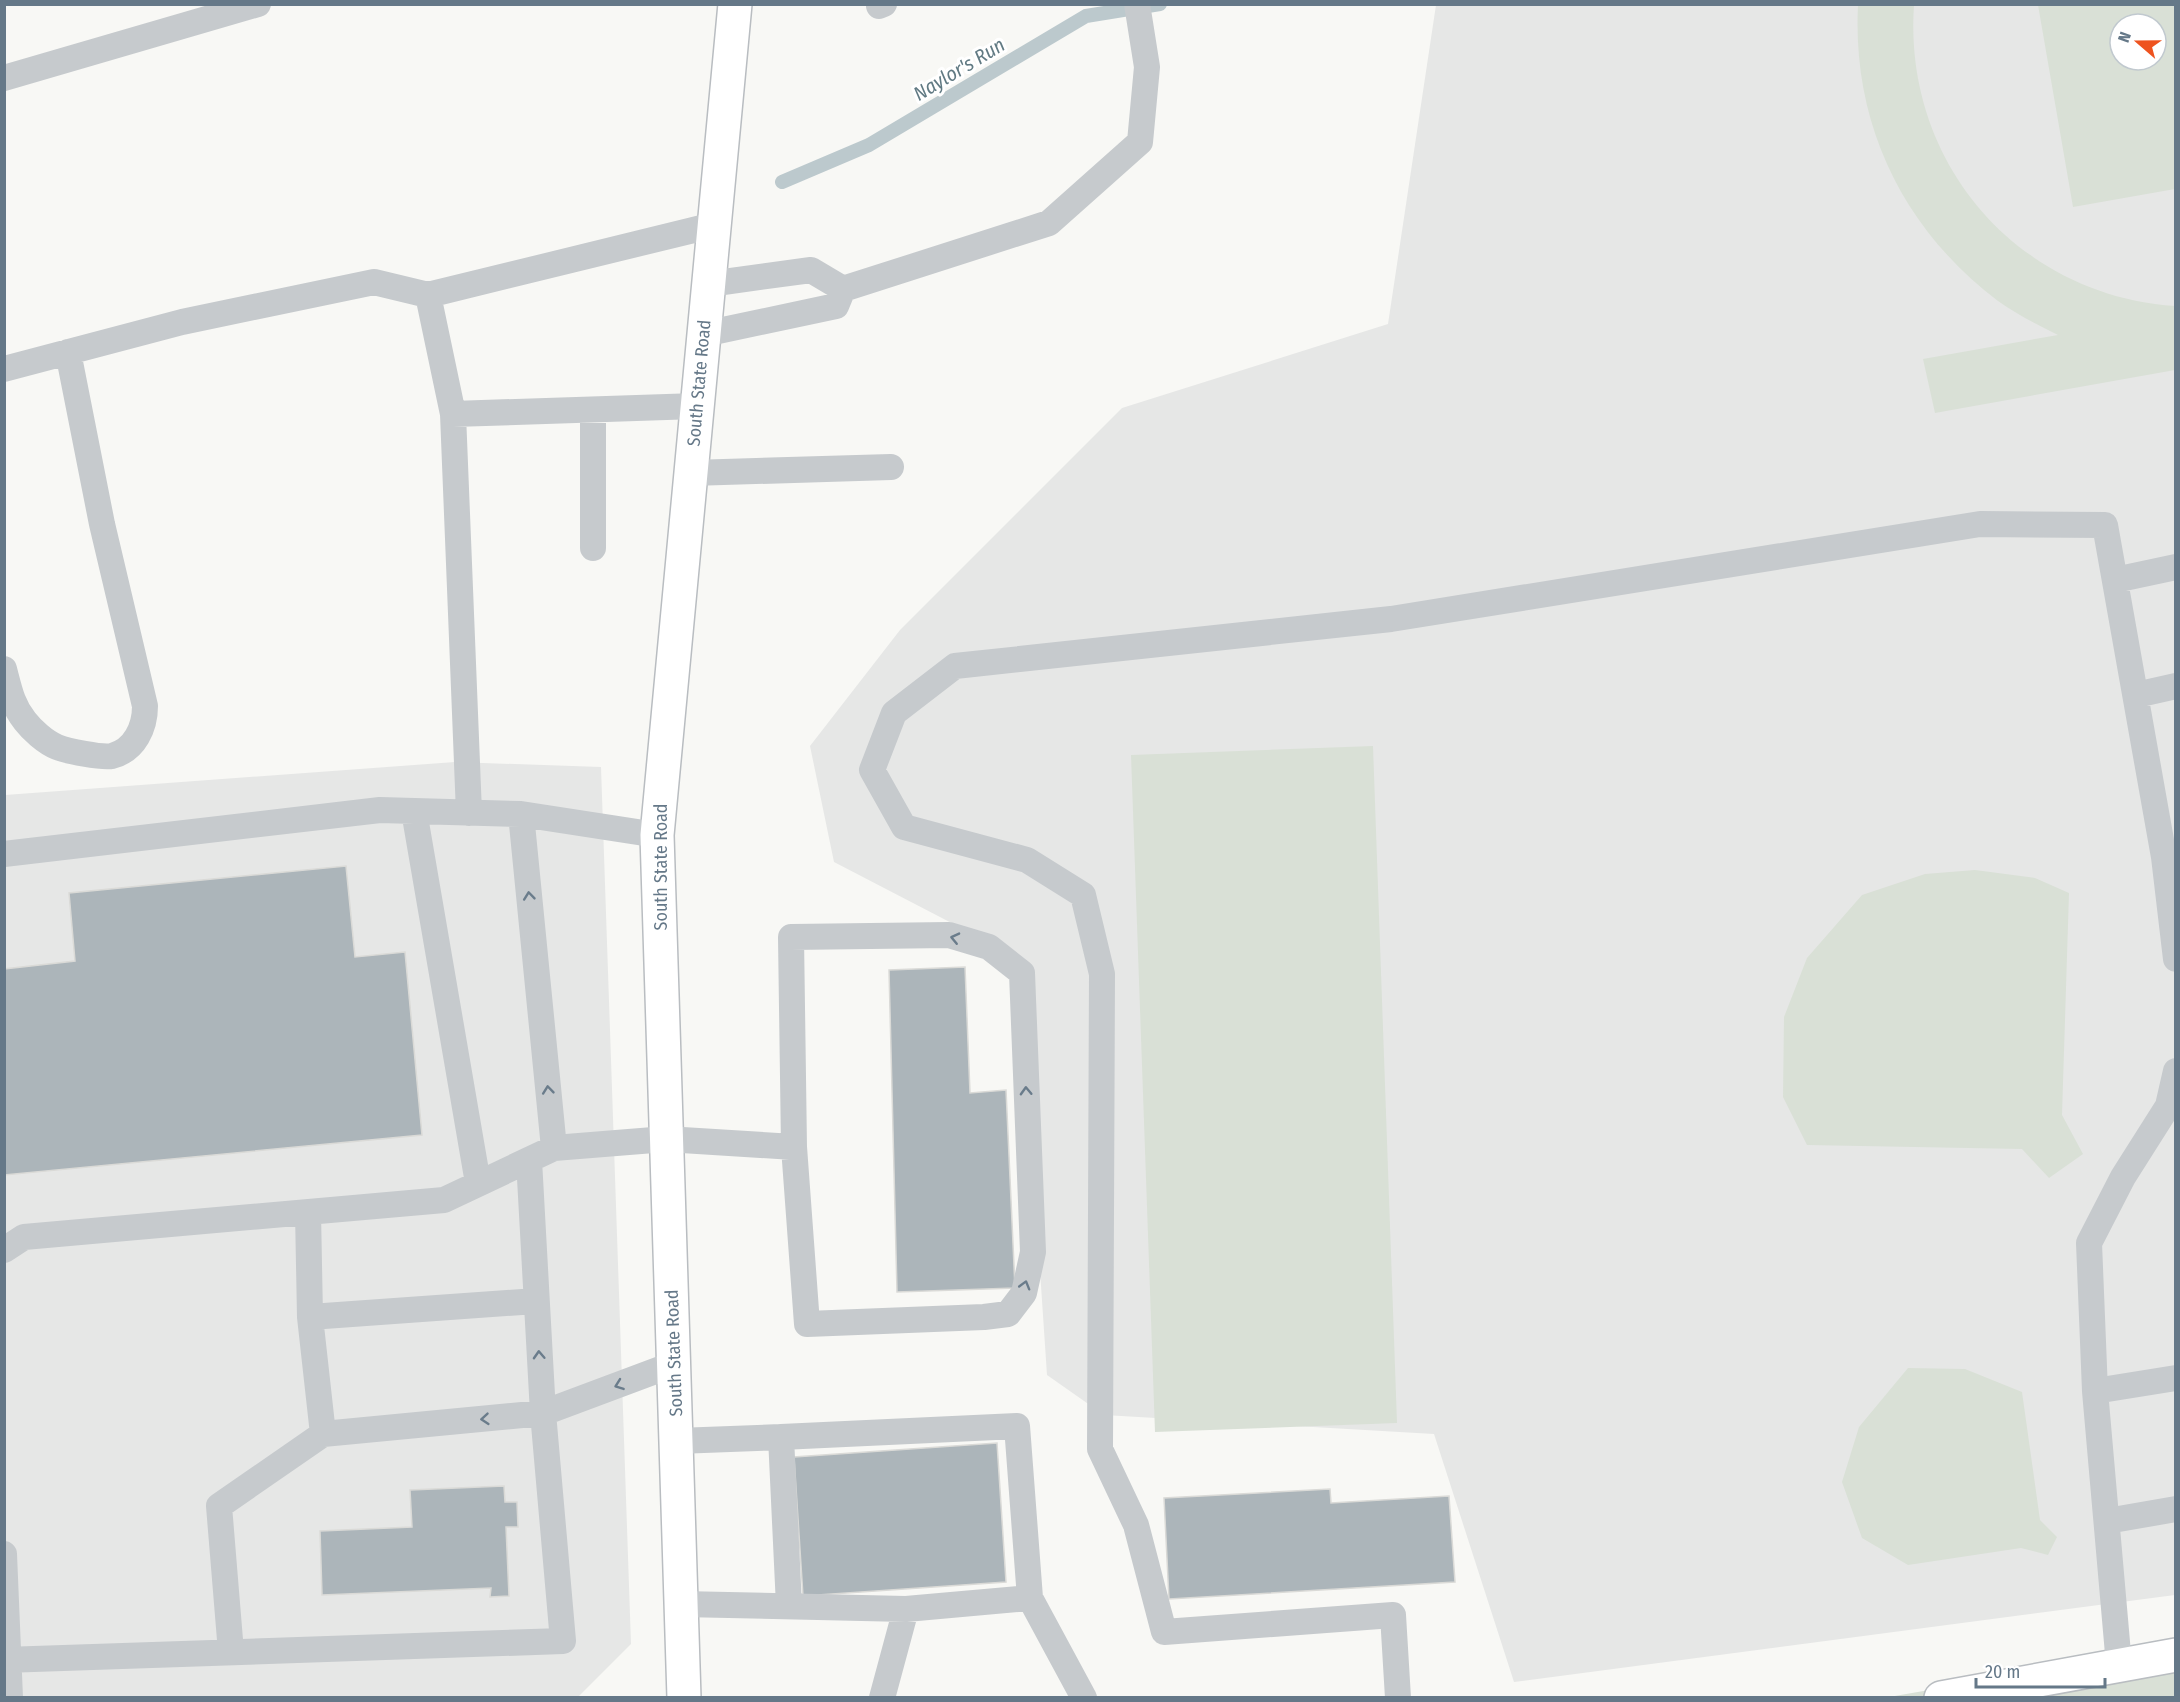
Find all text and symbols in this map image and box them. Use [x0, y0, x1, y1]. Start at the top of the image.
north arrow [2108, 12, 2168, 72]
text: N [2114, 29, 2135, 45]
water label: Naylor's Run [909, 32, 1009, 106]
street label: South State Road [683, 319, 715, 447]
street label: South State Road [650, 804, 672, 930]
one-way arrow [523, 891, 536, 900]
one-way arrow [950, 932, 960, 945]
one-way arrow [542, 1085, 555, 1094]
one-way arrow [1020, 1087, 1033, 1096]
one-way arrow [1018, 1280, 1031, 1290]
street label: South State Road [661, 1289, 687, 1417]
one-way arrow [533, 1350, 546, 1359]
one-way arrow [614, 1377, 625, 1390]
one-way arrow [480, 1412, 489, 1425]
scale bar [1976, 1651, 2105, 1689]
text: 20 m [1985, 1661, 2020, 1683]

